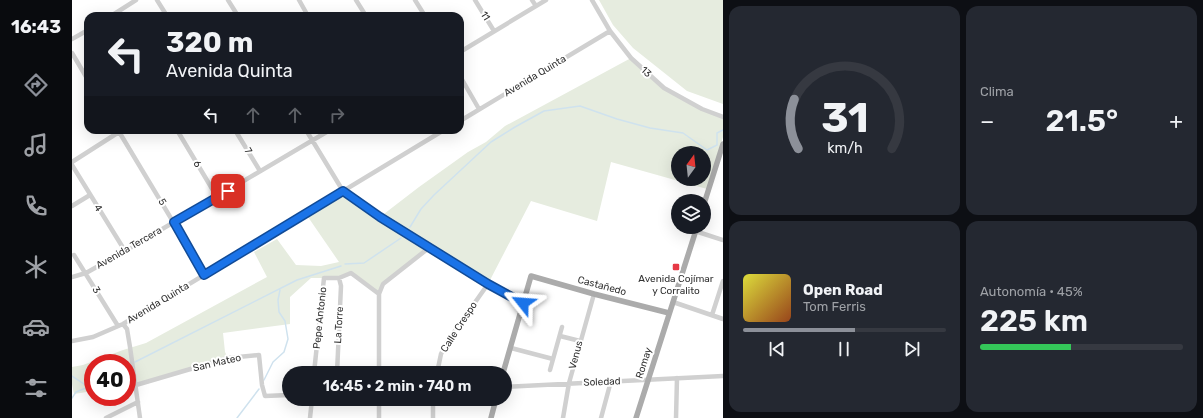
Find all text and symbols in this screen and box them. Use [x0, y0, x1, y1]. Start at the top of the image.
street label: 11 [478, 9, 492, 23]
text: 16:43 [11, 16, 61, 38]
text: 320 m [166, 26, 253, 59]
icon: left [100, 28, 152, 80]
street label: Avenida Quinta [502, 53, 568, 99]
text: Avenida Quinta [166, 60, 293, 82]
street label: 13 [638, 64, 654, 80]
icon: directions [22, 71, 50, 99]
text: Clima [980, 84, 1014, 99]
text: 31 [821, 92, 868, 141]
text: 21.5° [1045, 103, 1118, 139]
icon: left [200, 104, 222, 126]
icon: ahead [242, 104, 264, 126]
icon: ahead [284, 104, 306, 126]
icon: right [326, 104, 348, 126]
text: − [980, 108, 994, 135]
text: + [1169, 108, 1183, 135]
icon: music [22, 131, 50, 159]
text: km/h [827, 139, 862, 156]
street label: 7 [242, 146, 254, 156]
north arrow [671, 146, 711, 186]
map controls [671, 146, 711, 234]
street label: 6 [190, 158, 204, 170]
pin [211, 174, 245, 208]
icon: arrive [217, 180, 239, 202]
icon: phone [22, 192, 50, 220]
button: layers [671, 194, 711, 234]
street label: 5 [155, 196, 169, 208]
street label: 4 [91, 202, 105, 214]
street label: Avenida Tercera [94, 224, 164, 272]
icon: climate [22, 253, 50, 281]
marker: Avenida Cojímar y Corralito [671, 262, 681, 272]
place label: Avenida Cojímar y Corralito [638, 273, 714, 297]
street label: Castañedo [576, 274, 628, 298]
street label: Avenida Quinta [125, 280, 191, 326]
text: Open Road [803, 281, 883, 299]
position arrow [502, 282, 544, 324]
street label: 3 [89, 284, 103, 296]
text: Autonomía · 45% [980, 284, 1083, 299]
street label: Pepe Antonio [311, 286, 329, 350]
street label: Calle Crespo [438, 299, 480, 355]
text: Tom Ferris [803, 299, 866, 314]
text: 225 km [980, 303, 1088, 339]
street label: La Torre [332, 306, 346, 344]
icon: car [22, 313, 50, 341]
icon: previous [766, 338, 788, 360]
icon: pause [833, 338, 855, 360]
icon: next [901, 338, 923, 360]
street label: Venus [566, 340, 586, 370]
street label: Romay [633, 345, 655, 380]
street label: San Mateo [192, 352, 242, 374]
speed limit sign: 40 [84, 354, 136, 406]
icon: filters [22, 374, 50, 402]
street label: Soledad [583, 375, 621, 389]
text: 16:45 · 2 min · 740 m [323, 377, 471, 395]

